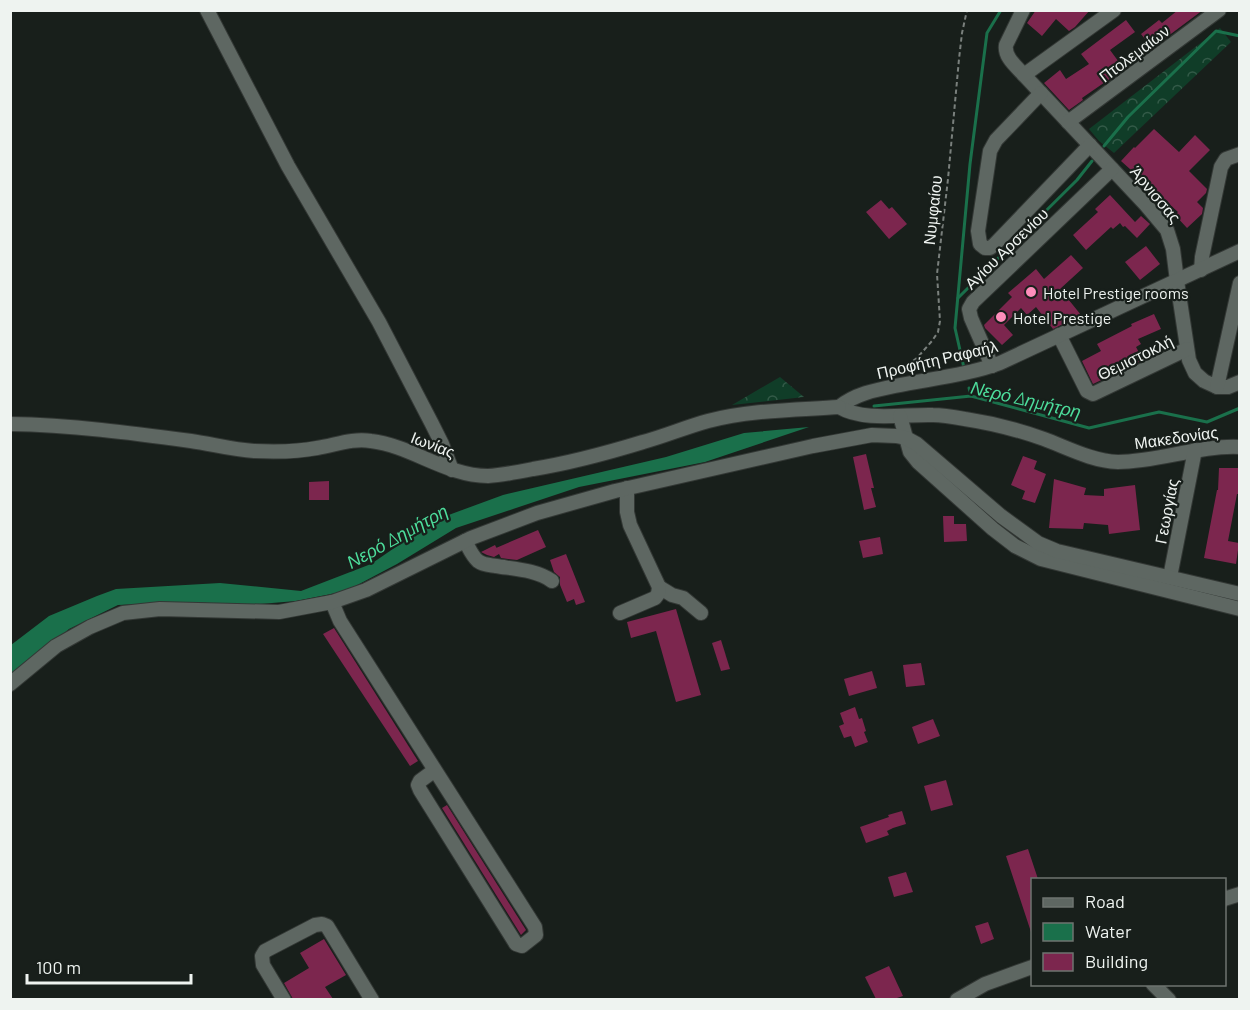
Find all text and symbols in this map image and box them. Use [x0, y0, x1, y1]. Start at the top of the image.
street label: Πτολεμαίων [1095, 20, 1173, 86]
street label: Άρνισσας [1127, 162, 1185, 226]
street label: Νυμφαίου [919, 174, 945, 246]
street label: Αγίου Αρσενίου [960, 203, 1052, 293]
place label: Hotel Prestige rooms [1043, 283, 1189, 302]
marker: Hotel Prestige rooms [1024, 285, 1038, 299]
place label: Hotel Prestige [1013, 308, 1111, 327]
marker: Hotel Prestige [994, 310, 1008, 324]
street label: Θεμιστοκλή [1094, 331, 1176, 383]
street label: Προφήτη Ραφαήλ [875, 336, 999, 382]
water label: Νερό Δημήτρη [969, 376, 1083, 422]
street label: Μακεδονίας [1133, 422, 1219, 452]
street label: Ιωνίας [408, 427, 458, 461]
street label: Γεωργίας [1150, 476, 1182, 545]
water label: Νερό Δημήτρη [343, 499, 451, 573]
legend [1031, 878, 1226, 986]
text: Road [1085, 890, 1125, 912]
text: Water [1085, 920, 1132, 942]
scale bar [27, 947, 190, 985]
text: Building [1085, 950, 1148, 972]
text: 100 m [36, 956, 81, 978]

